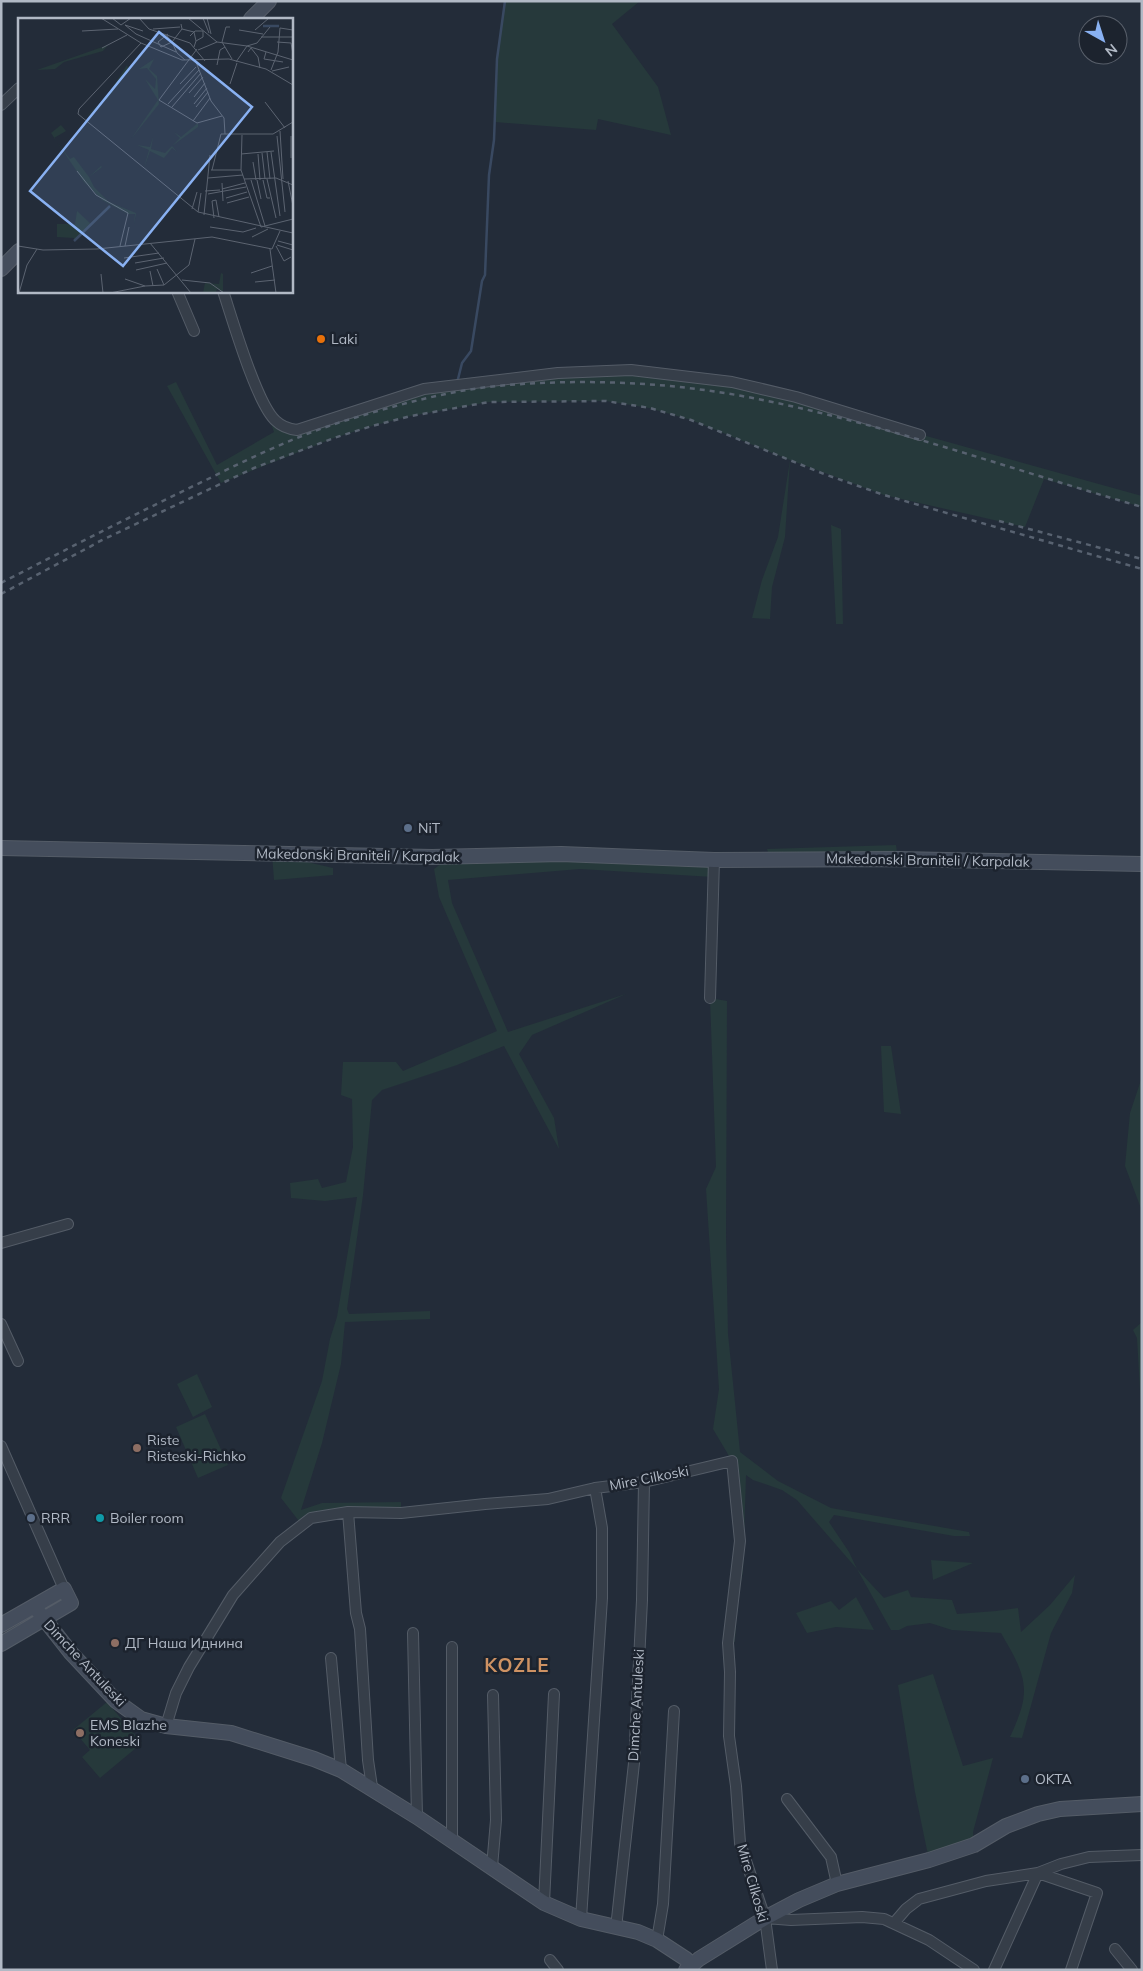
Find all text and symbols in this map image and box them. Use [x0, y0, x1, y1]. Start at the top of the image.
north arrow [1078, 15, 1128, 65]
inset map [18, 18, 292, 292]
text: N [1101, 40, 1121, 60]
place label: Laki [331, 330, 358, 348]
marker: Laki [315, 333, 327, 345]
place label: NiT [418, 819, 441, 837]
marker: NiT [402, 822, 414, 834]
street label: Makedonski Braniteli / Karpalak [256, 844, 461, 866]
street label: Makedonski Braniteli / Karpalak [826, 849, 1031, 871]
place label: Riste Risteski-Richko [147, 1431, 246, 1465]
marker: Riste Risteski-Richko [131, 1442, 143, 1454]
street label: Mire Cilkoski [608, 1461, 690, 1495]
place label: RRR [41, 1509, 70, 1527]
place label: Boiler room [110, 1509, 184, 1527]
marker: RRR [25, 1512, 37, 1524]
marker: Boiler room [94, 1512, 106, 1524]
street label: Dimche Antuleski [40, 1616, 130, 1710]
place label: ДГ Наша Иднина [125, 1634, 243, 1652]
marker: ДГ Наша Иднина [109, 1637, 121, 1649]
street label: Dimche Antuleski [624, 1648, 648, 1762]
district label: KOZLE [484, 1653, 550, 1677]
place label: EMS Blazhe Koneski [90, 1716, 167, 1750]
marker: EMS Blazhe Koneski [74, 1727, 86, 1739]
place label: OKTA [1035, 1770, 1073, 1788]
marker: OKTA [1019, 1773, 1031, 1785]
street label: Mire Cilkoski [733, 1842, 773, 1924]

